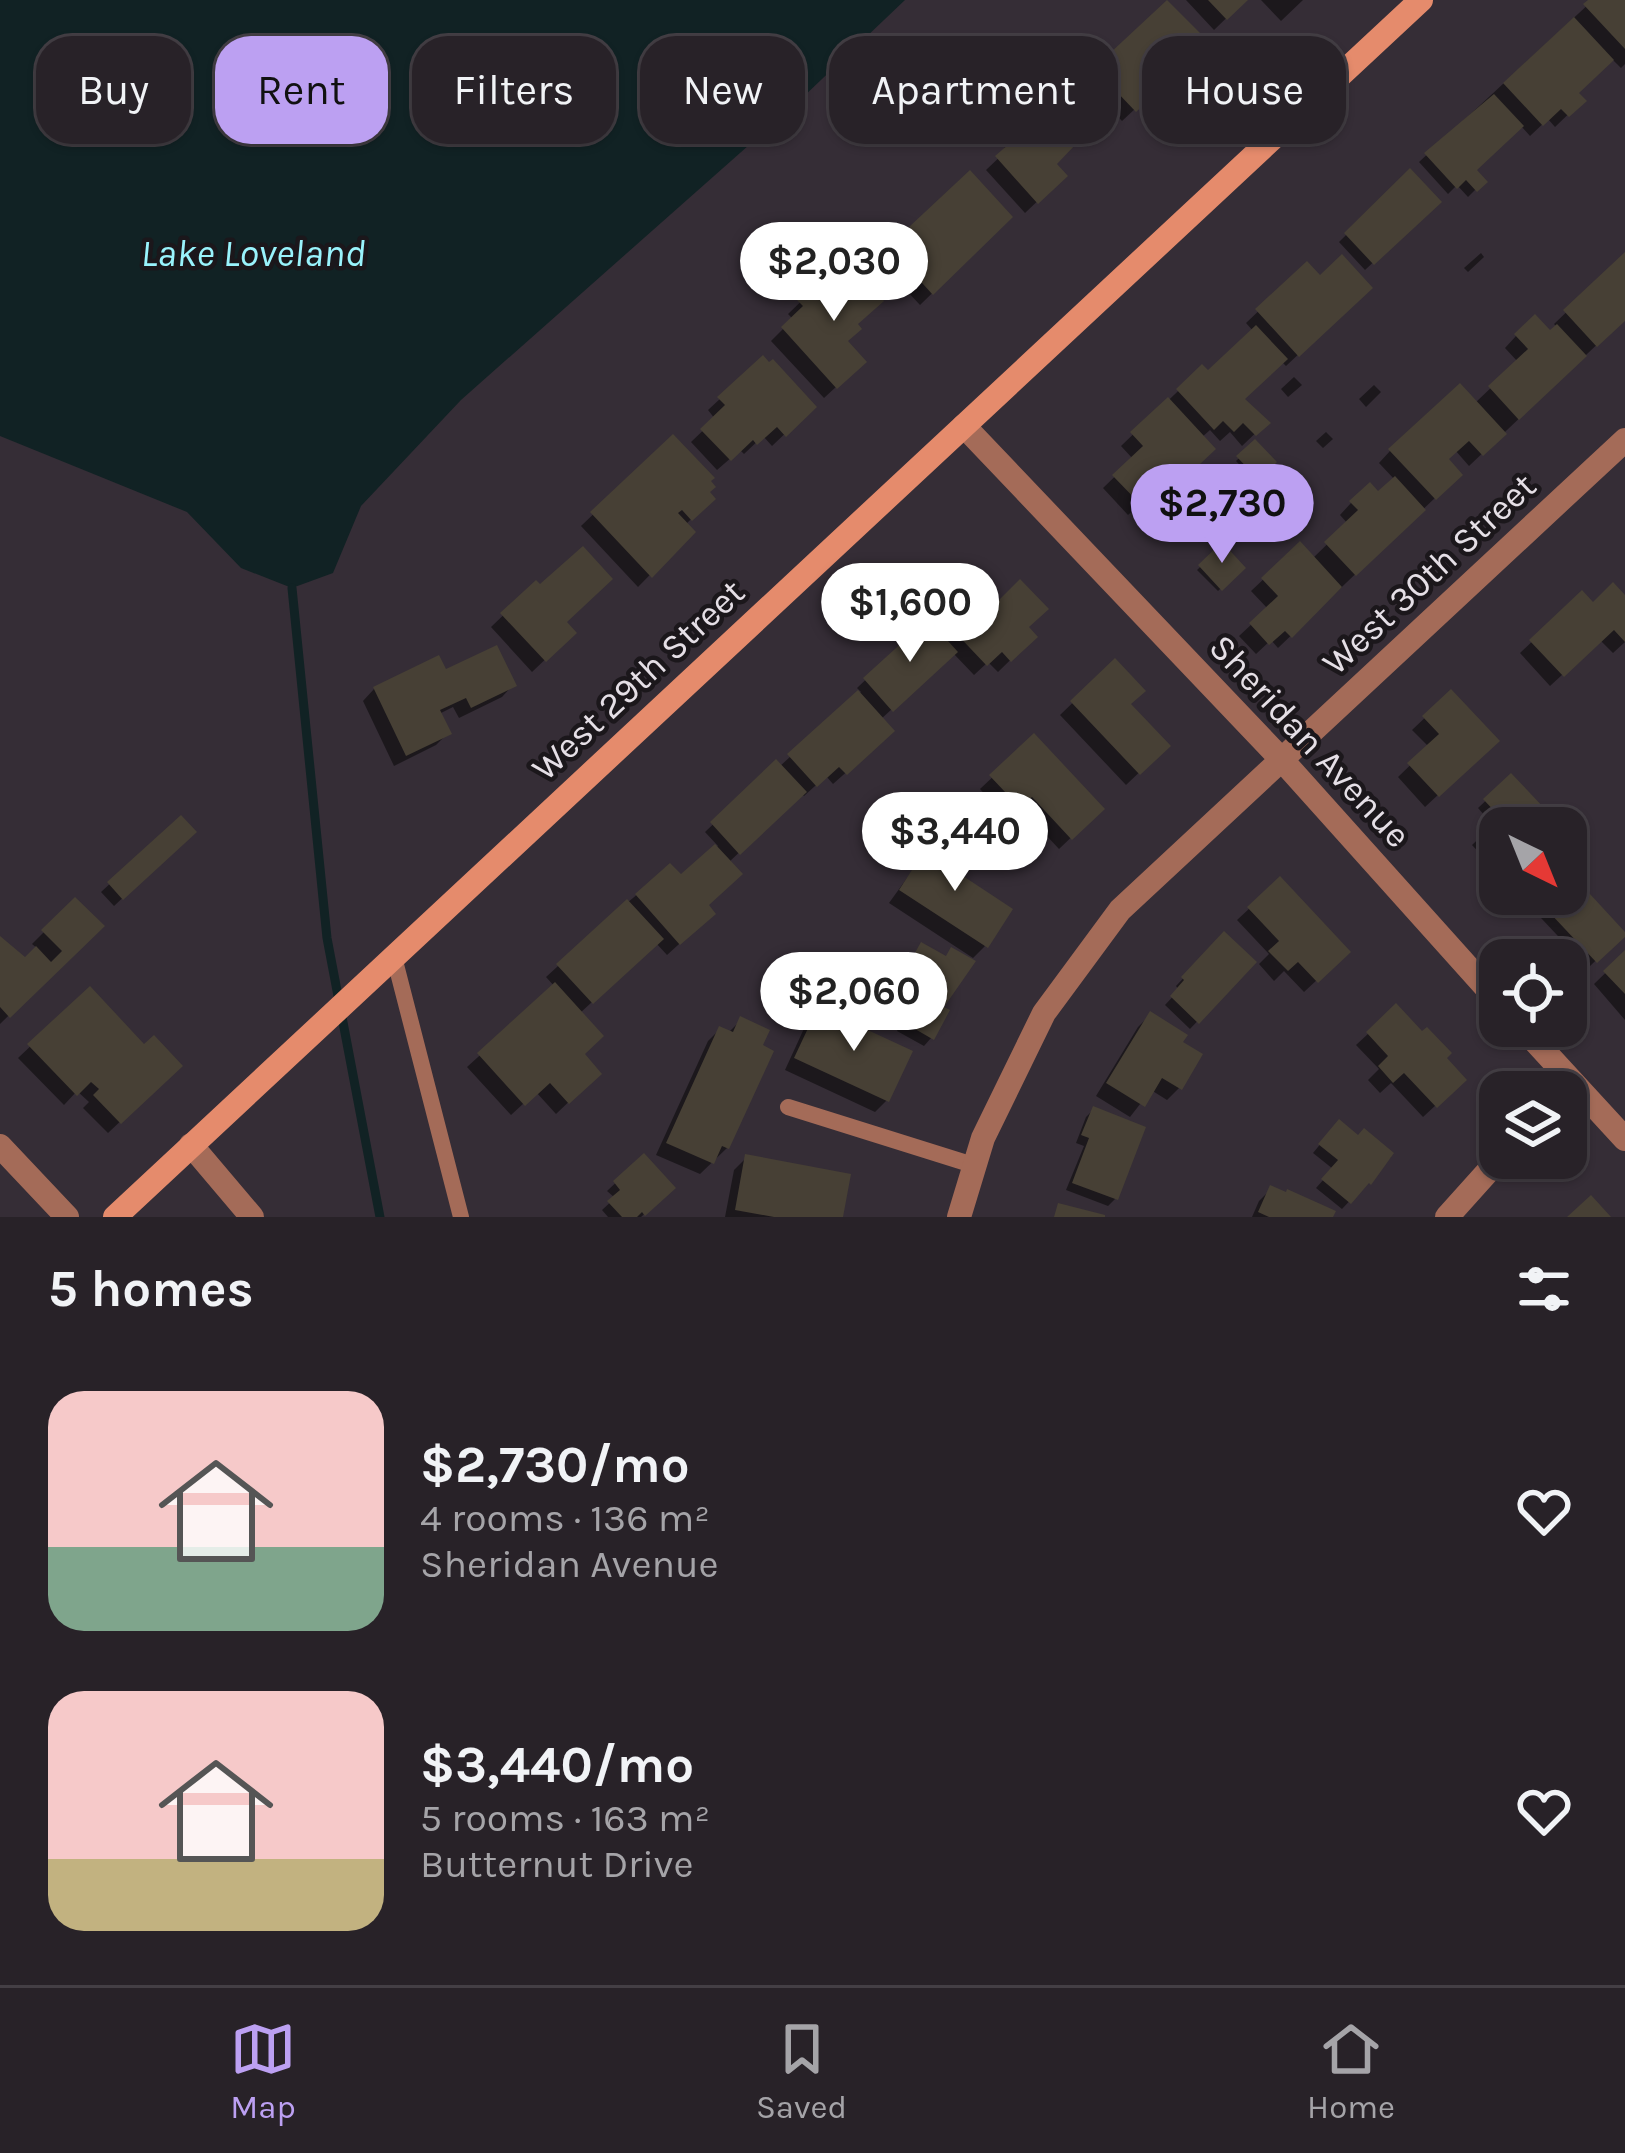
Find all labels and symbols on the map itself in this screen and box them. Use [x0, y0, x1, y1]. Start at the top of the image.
pin: $2,030 [736, 222, 932, 324]
water label: Lake Loveland [140, 230, 366, 276]
pin: $2,730 [1124, 464, 1320, 566]
street label: West 30th Street [1314, 465, 1544, 683]
pin: $1,600 [812, 563, 1008, 665]
street label: West 29th Street [523, 571, 753, 789]
street label: Sheridan Avenue [1201, 626, 1419, 856]
pin: $3,440 [857, 792, 1053, 894]
north arrow [1479, 807, 1587, 915]
pin: $2,060 [756, 952, 952, 1054]

